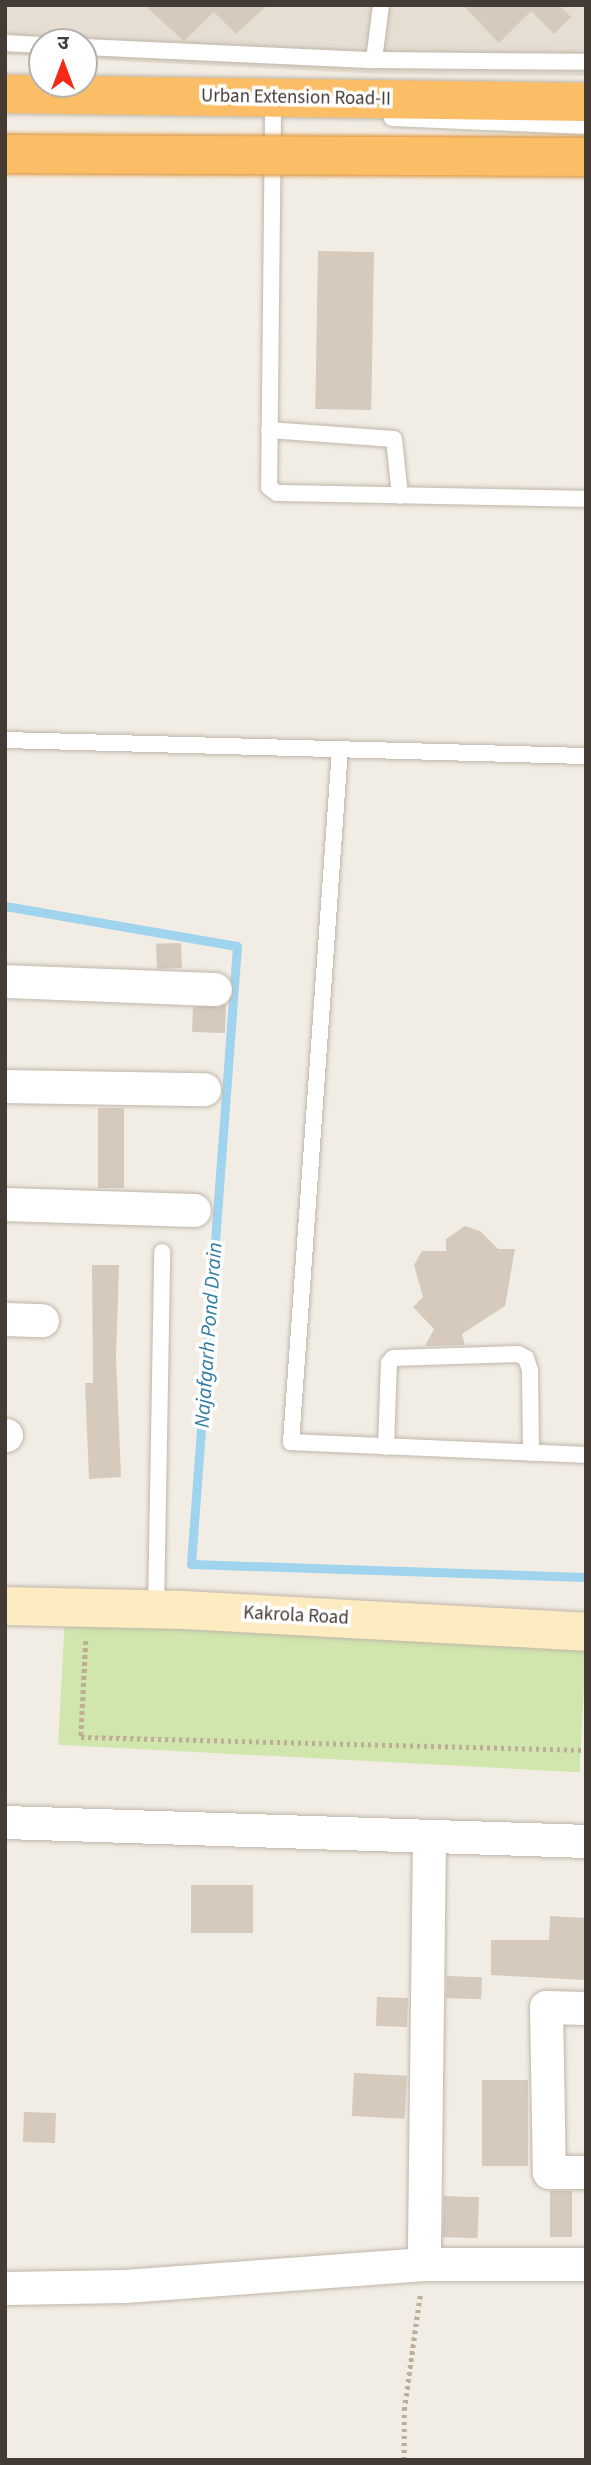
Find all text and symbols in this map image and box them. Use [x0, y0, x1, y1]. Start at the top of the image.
north arrow [28, 28, 98, 98]
text: उ [57, 30, 69, 57]
street label: Urban Extension Road-II [201, 85, 391, 111]
water label: Najafgarh Pond Drain [189, 1241, 227, 1429]
street label: Kakrola Road [243, 1602, 349, 1630]

